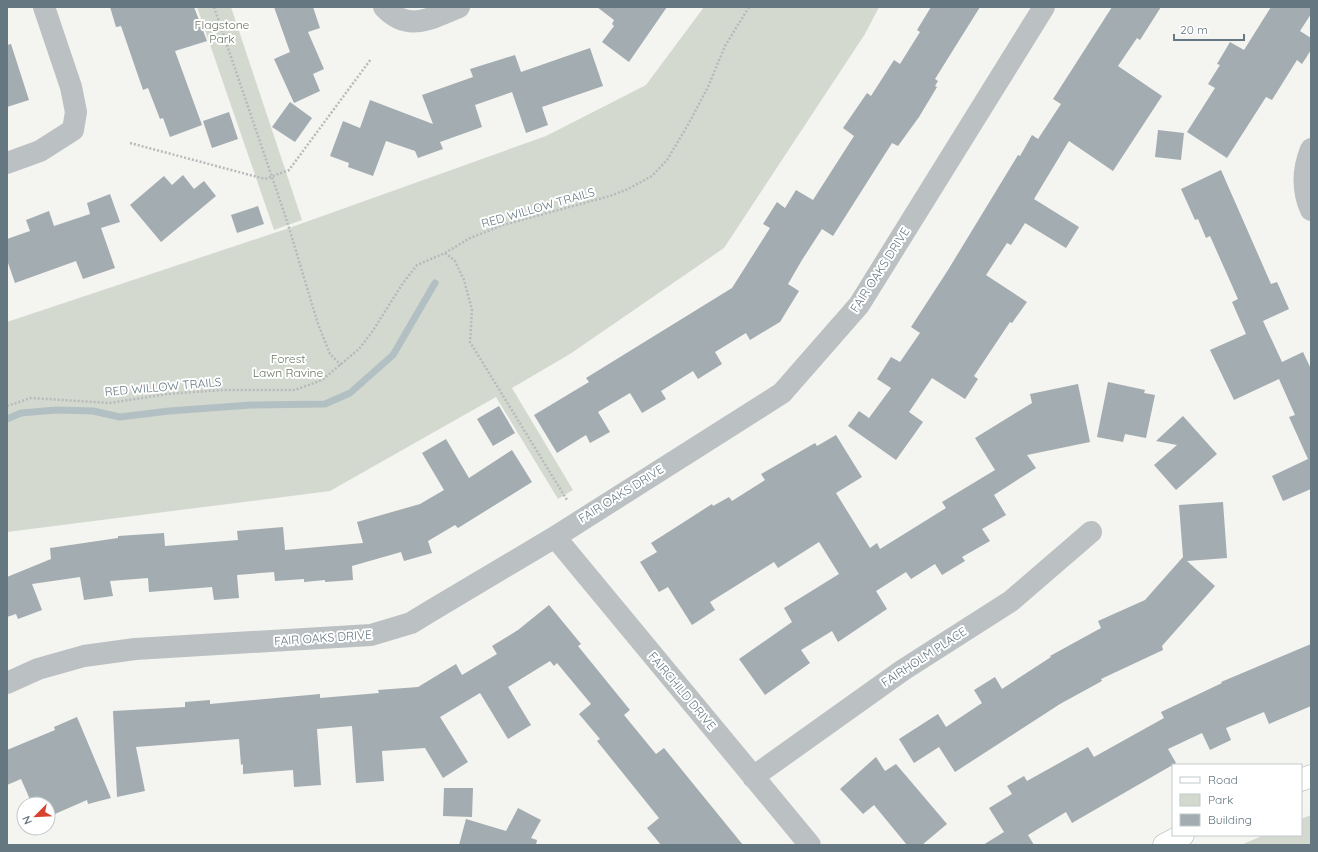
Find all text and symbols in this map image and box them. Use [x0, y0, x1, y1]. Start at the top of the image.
scale bar [1174, 16, 1244, 42]
park label: Flagstone Park [195, 17, 250, 46]
text: 20 m [1180, 22, 1208, 37]
street label: RED WILLOW TRAILS [479, 184, 596, 231]
street label: FAIR OAKS DRIVE [847, 224, 913, 315]
park label: Forest Lawn Ravine [253, 351, 324, 380]
street label: RED WILLOW TRAILS [104, 374, 222, 399]
street label: FAIR OAKS DRIVE [575, 461, 666, 526]
street label: FAIRHOLM PLACE [878, 623, 969, 690]
street label: FAIR OAKS DRIVE [274, 627, 372, 648]
street label: FAIRCHILD DRIVE [645, 649, 720, 733]
legend [1172, 764, 1302, 836]
text: Road [1208, 772, 1238, 787]
text: Park [1208, 792, 1233, 807]
north arrow [16, 796, 56, 836]
text: Building [1208, 812, 1252, 827]
text: N [19, 814, 35, 827]

